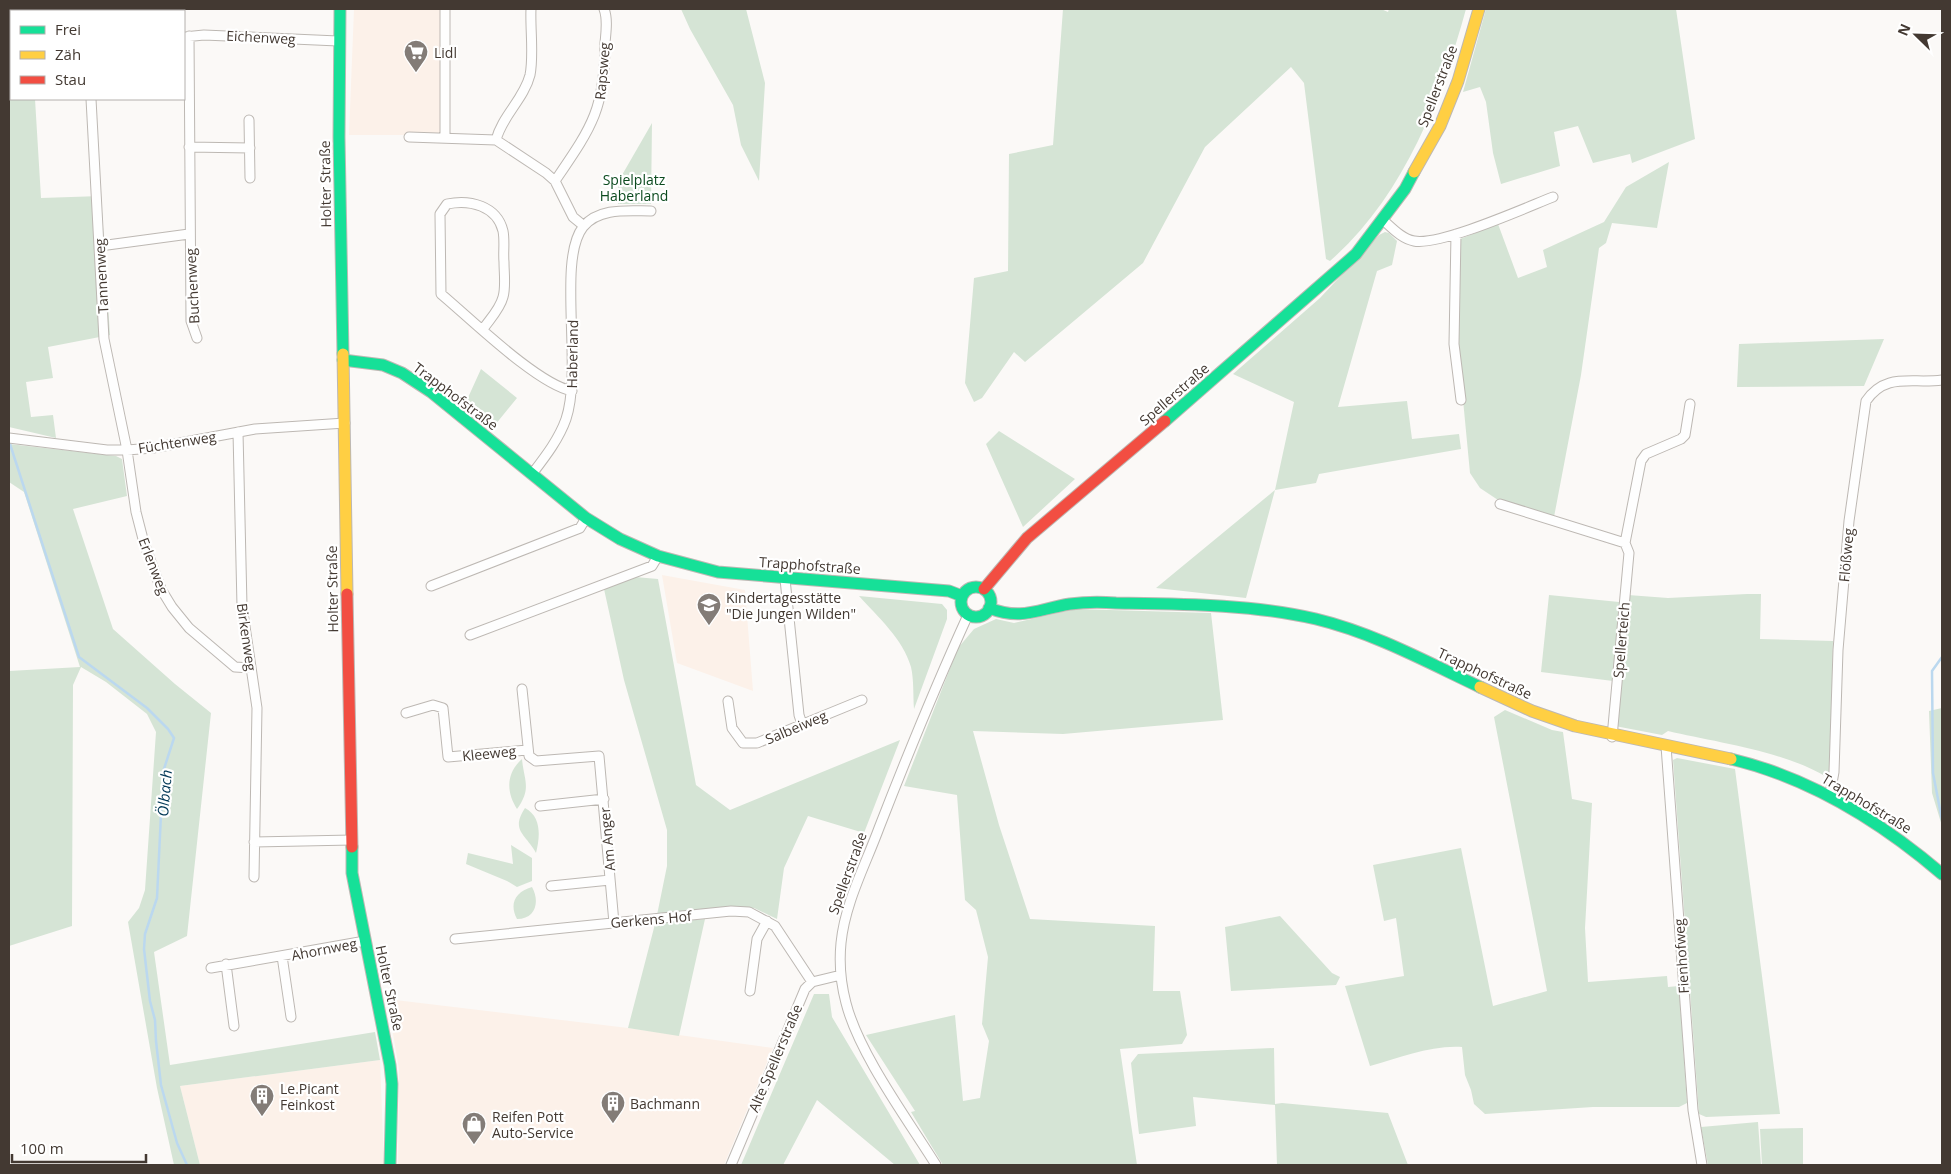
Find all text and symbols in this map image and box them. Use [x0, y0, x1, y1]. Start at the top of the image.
legend [10, 10, 185, 100]
north arrow [1891, 10, 1941, 60]
text: Frei [55, 19, 81, 39]
text: N [1893, 21, 1915, 39]
street label: Eichenweg [226, 26, 297, 48]
supermarket icon: Lidl [403, 39, 429, 73]
street label: Rapsweg [590, 41, 614, 101]
street label: Spellerstraße [1413, 42, 1461, 130]
place label: Lidl [434, 43, 457, 62]
text: Zäh [55, 44, 81, 64]
text: Stau [55, 69, 86, 89]
street label: Holter Straße [315, 140, 335, 228]
park label: Spielplatz Haberland [600, 170, 668, 205]
street label: Tannenweg [90, 237, 112, 314]
street label: Buchenweg [181, 247, 203, 324]
street label: Haberland [562, 319, 582, 389]
street label: Trapphofstraße [410, 358, 502, 434]
street label: Spellerstraße [1135, 358, 1213, 430]
street label: Füchtenweg [137, 426, 218, 458]
street label: Flößweg [1834, 527, 1858, 583]
street label: Erlenweg [134, 535, 174, 598]
street label: Holter Straße [322, 545, 342, 633]
street label: Trapphofstraße [759, 552, 862, 578]
place label: Kindertagesstätte "Die Jungen Wilden" [726, 588, 856, 623]
school or university icon: Kindertagesstätte "Die Jungen Wilden" [696, 592, 722, 626]
street label: Spellerteich [1608, 601, 1634, 679]
street label: Birkenweg [233, 602, 261, 673]
street label: Trapphofstraße [1435, 643, 1535, 703]
street label: Salbeiweg [762, 705, 830, 748]
street label: Kleeweg [461, 741, 517, 765]
water label: Ölbach [152, 769, 176, 817]
street label: Trapphofstraße [1818, 769, 1916, 837]
street label: Am Anger [595, 806, 619, 872]
street label: Spellerstraße [823, 829, 871, 917]
street label: Gerkens Hof [610, 906, 694, 932]
street label: Fienhofweg [1669, 917, 1693, 994]
street label: Ahornweg [290, 933, 359, 965]
street label: Holter Straße [372, 943, 408, 1033]
street label: Alte Spellerstraße [744, 1001, 806, 1115]
place label: Le.Picant Feinkost [280, 1079, 339, 1114]
building icon: Le.Picant Feinkost [249, 1083, 275, 1117]
building icon: Bachmann [600, 1090, 626, 1124]
place label: Bachmann [630, 1094, 700, 1113]
place label: Reifen Pott Auto-Service [492, 1107, 574, 1142]
shop icon: Reifen Pott Auto-Service [461, 1111, 487, 1145]
scale bar [12, 1132, 146, 1164]
text: 100 m [20, 1138, 64, 1158]

